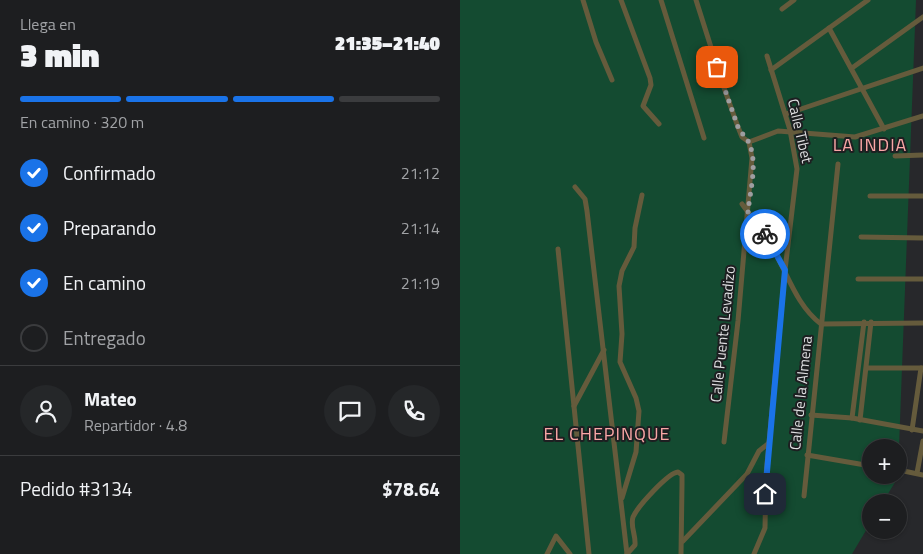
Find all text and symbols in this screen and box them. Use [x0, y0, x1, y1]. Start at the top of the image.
text: Llega en [20, 12, 76, 36]
text: 21:35–21:40 [335, 28, 440, 57]
text: 3 min [20, 31, 100, 79]
pin [696, 46, 738, 88]
icon: bag [703, 53, 731, 81]
street label: Calle Tibet [782, 96, 819, 166]
text: En camino · 320 m [20, 110, 144, 134]
district label: LA INDIA [833, 131, 907, 158]
text: Confirmado [63, 158, 156, 187]
icon: check [20, 159, 48, 187]
text: 21:12 [401, 161, 440, 185]
courier [740, 209, 790, 259]
text: Preparando [63, 213, 156, 242]
icon: check [20, 214, 48, 242]
text: 21:14 [401, 216, 440, 240]
icon: bike [751, 220, 779, 248]
street label: Calle Puente Levadizo [704, 264, 741, 403]
text: En camino [63, 268, 146, 297]
icon: check [20, 269, 48, 297]
text: 21:19 [401, 271, 440, 295]
text: Entregado [63, 323, 146, 352]
street label: Calle de la Almena [783, 334, 818, 451]
text: Mateo [84, 384, 137, 413]
button: person [20, 385, 72, 437]
button: chat [324, 385, 376, 437]
button: phone [388, 385, 440, 437]
text: Repartidor · 4.8 [84, 413, 187, 437]
district label: EL CHEPINQUE [543, 420, 671, 447]
map controls [862, 439, 907, 539]
button: + [862, 439, 907, 484]
pin [744, 473, 786, 515]
text: Pedido #3134 [20, 474, 132, 503]
text: $78.64 [382, 474, 440, 503]
icon: home [751, 480, 779, 508]
button: − [862, 494, 907, 539]

